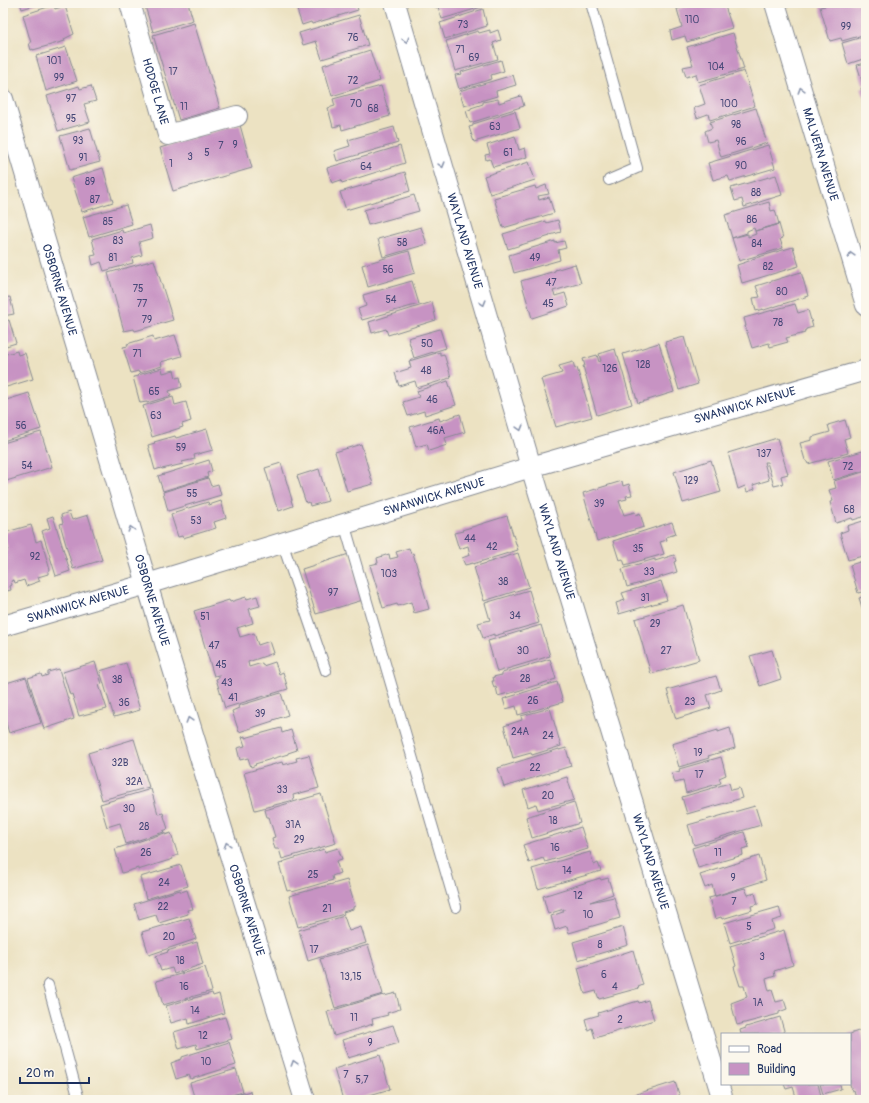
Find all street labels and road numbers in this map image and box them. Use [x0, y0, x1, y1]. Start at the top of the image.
street label: HODGE LANE [138, 57, 172, 127]
street label: MALVERN AVENUE [799, 106, 841, 203]
street label: WAYLAND AVENUE [443, 191, 485, 291]
street label: OSBORNE AVENUE [38, 242, 80, 338]
street label: SWANWICK AVENUE [692, 384, 798, 427]
street label: SWANWICK AVENUE [381, 474, 487, 520]
street label: WAYLAND AVENUE [535, 502, 578, 602]
street label: OSBORNE AVENUE [131, 553, 173, 648]
street label: SWANWICK AVENUE [25, 583, 131, 627]
street label: WAYLAND AVENUE [629, 812, 672, 912]
street label: OSBORNE AVENUE [225, 863, 267, 958]

